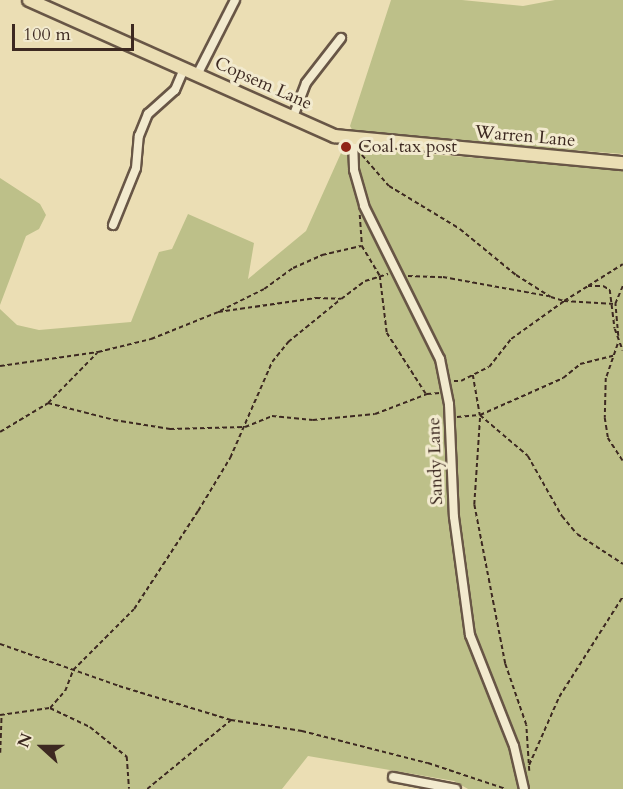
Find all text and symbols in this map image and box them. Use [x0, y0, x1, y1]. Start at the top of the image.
scale bar [15, 12, 136, 50]
text: 100 m [23, 22, 71, 47]
street label: Copsem Lane [211, 53, 315, 115]
street label: Warren Lane [474, 122, 576, 152]
place label: Coal tax post [358, 136, 457, 158]
marker: Coal tax post [339, 140, 353, 154]
street label: Sandy Lane [424, 417, 448, 505]
north arrow [12, 717, 72, 777]
text: N [12, 730, 38, 751]

